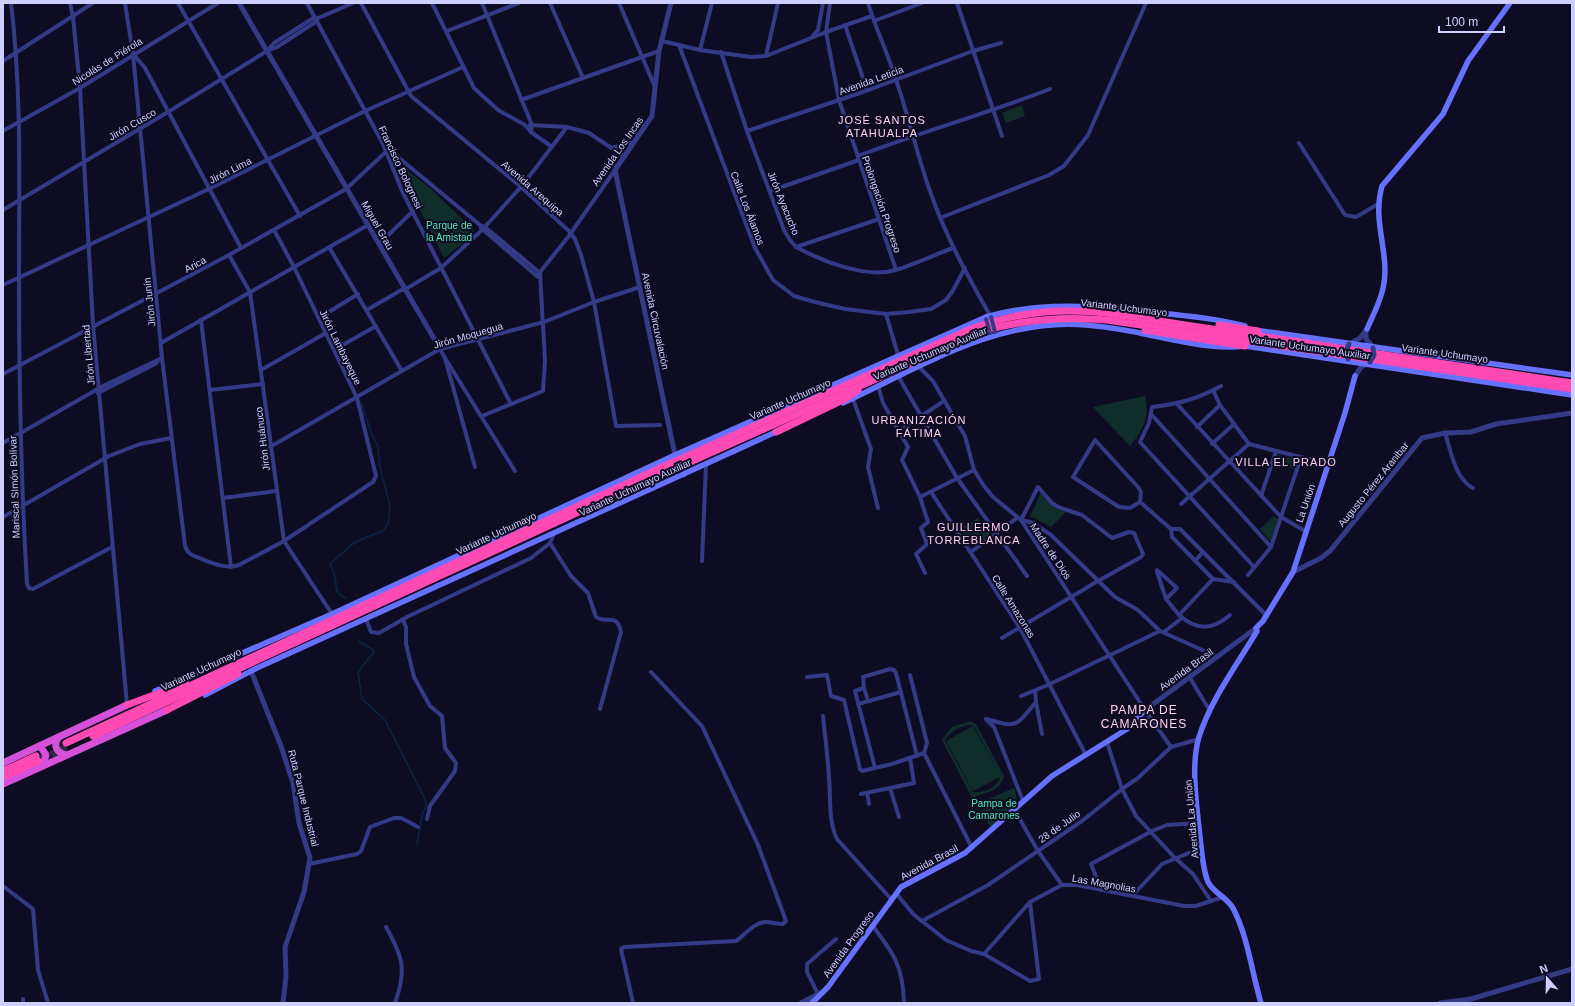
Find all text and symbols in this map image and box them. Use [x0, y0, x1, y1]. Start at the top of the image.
scale bar [1439, 8, 1504, 34]
text: 100 m [1445, 15, 1478, 29]
street label: Nicolás de Piérola [70, 35, 145, 87]
street label: Avenida Leticia [838, 64, 905, 97]
street label: Jirón Cusco [107, 106, 158, 142]
district label: JOSÉ SANTOS ATAHUALPA [838, 114, 926, 139]
street label: Avenida Los Incas [590, 115, 645, 188]
street label: Francisco Bolognesi [377, 124, 425, 210]
street label: Prolongación Progreso [860, 154, 903, 254]
street label: Jirón Lima [207, 155, 254, 186]
street label: Avenida Arequipa [500, 159, 566, 218]
street label: Calle Los Álamos [728, 170, 768, 246]
street label: Jirón Ayacucho [766, 170, 801, 237]
street label: Miguel Grau [359, 199, 396, 252]
park label: Parque de la Amistad [426, 220, 473, 243]
street label: Arica [183, 254, 208, 275]
street label: Avenida Circuvalación [640, 272, 671, 371]
street label: Jirón Junín [141, 277, 158, 327]
street label: Variante Uchumayo [1080, 297, 1168, 318]
street label: Jirón Lambayeque [318, 308, 364, 387]
street label: Jirón Moquegua [432, 320, 505, 351]
street label: Jirón Libertad [80, 324, 97, 386]
street label: Variante Uchumayo Auxiliar [872, 324, 989, 382]
street label: Variante Uchumayo Auxiliar [1249, 334, 1372, 362]
street label: Variante Uchumayo [1401, 342, 1489, 365]
street label: Variante Uchumayo [748, 377, 833, 422]
street label: Jirón Huánuco [253, 406, 272, 472]
district label: URBANIZACIÓN FÁTIMA [871, 414, 967, 439]
street label: Mariscal SImón Bolívar [7, 435, 22, 539]
street label: Augusto Pérez Aranibar [1336, 439, 1411, 529]
street label: Variante Uchumayo Auxiliar [578, 456, 693, 518]
district label: VILLA EL PRADO [1235, 456, 1337, 468]
street label: La Unión [1294, 482, 1317, 524]
street label: Variante Uchumayo [454, 510, 538, 557]
district label: GUILLERMO TORREBLANCA [927, 521, 1021, 546]
street label: Madre de Dios [1028, 521, 1073, 581]
street label: Calle Amazonas [990, 573, 1037, 640]
street label: Variante Uchumayo [159, 646, 243, 693]
street label: Avenida Brasil [1157, 646, 1215, 693]
district label: PAMPA DE CAMARONES [1101, 703, 1187, 731]
street label: Ruta Parque Industrial [286, 749, 321, 848]
street label: Avenida La Unión [1183, 779, 1200, 859]
park label: Pampa de Camarones [968, 798, 1020, 821]
street label: 28 de Julio [1036, 808, 1083, 845]
street label: Avenida Brasil [899, 843, 960, 882]
street label: Las Magnolias [1071, 872, 1137, 895]
street label: Avenida Progreso [821, 909, 876, 980]
north arrow [1527, 958, 1567, 998]
text: N [1538, 962, 1549, 976]

